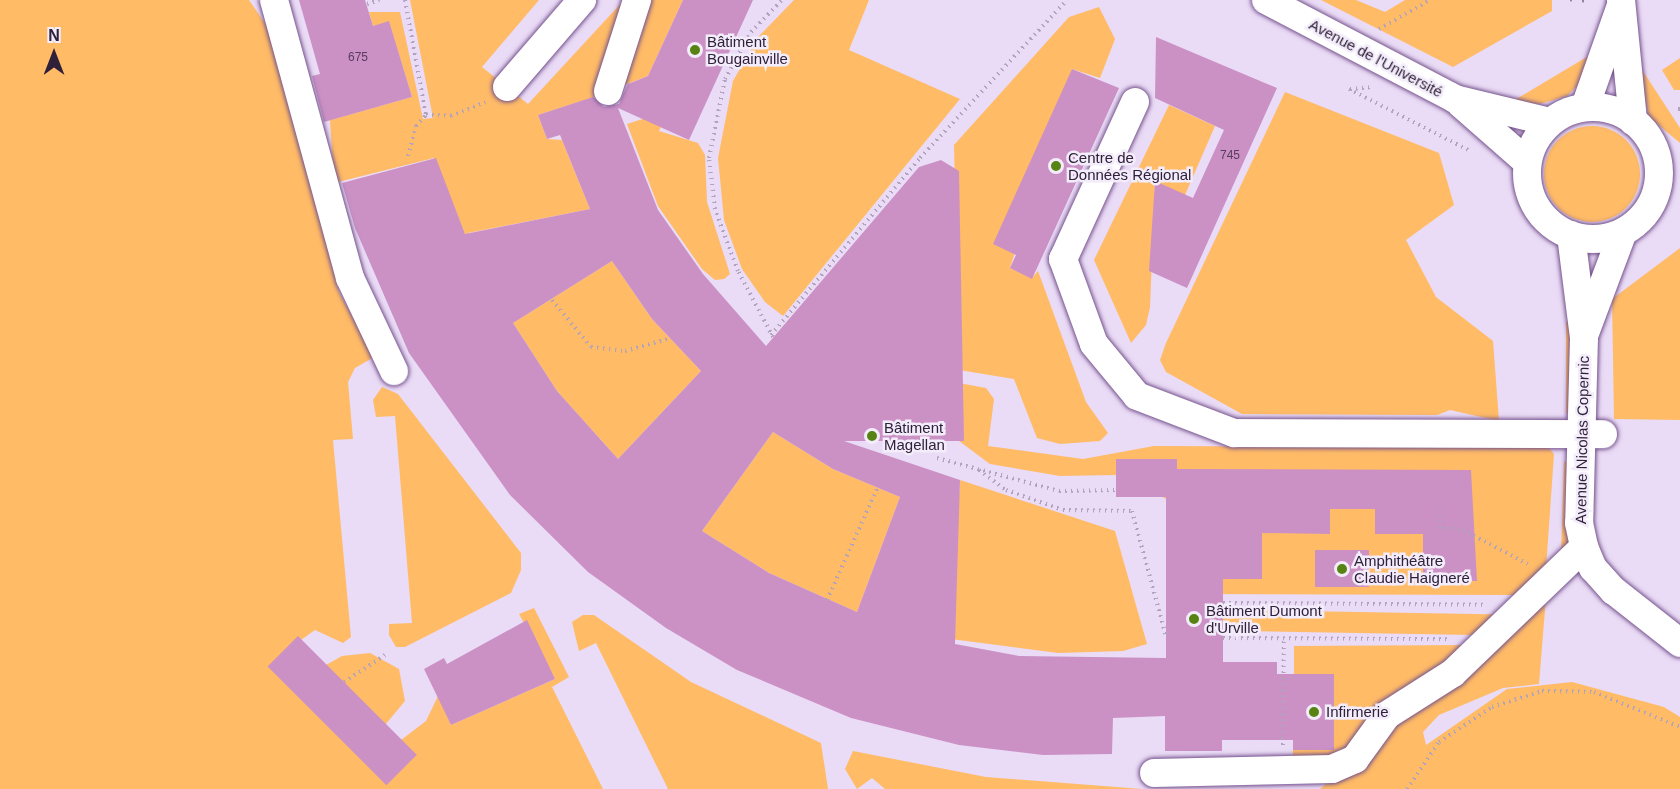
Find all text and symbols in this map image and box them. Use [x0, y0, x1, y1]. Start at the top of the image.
street label: Avenue de l'Université [1306, 15, 1446, 101]
north arrow [24, 24, 84, 84]
text: N [48, 27, 60, 44]
place label: Bâtiment Bougainville [707, 32, 788, 67]
marker: Bâtiment Bougainville [688, 43, 702, 57]
house number: 675 [348, 51, 368, 65]
place label: Centre de Données Régional [1068, 148, 1191, 183]
house number: 745 [1220, 149, 1240, 163]
marker: Centre de Données Régional [1049, 159, 1063, 173]
street label: Avenue Nicolas Copernic [1572, 356, 1592, 524]
place label: Bâtiment Magellan [884, 418, 945, 453]
marker: Bâtiment Magellan [865, 429, 879, 443]
place label: Amphithéâtre Claudie Haigneré [1354, 551, 1470, 586]
marker: Amphithéâtre Claudie Haigneré [1335, 562, 1349, 576]
place label: Bâtiment Dumont d'Urville [1206, 601, 1322, 636]
marker: Bâtiment Dumont d'Urville [1187, 612, 1201, 626]
place label: Infirmerie [1326, 703, 1389, 721]
marker: Infirmerie [1307, 705, 1321, 719]

